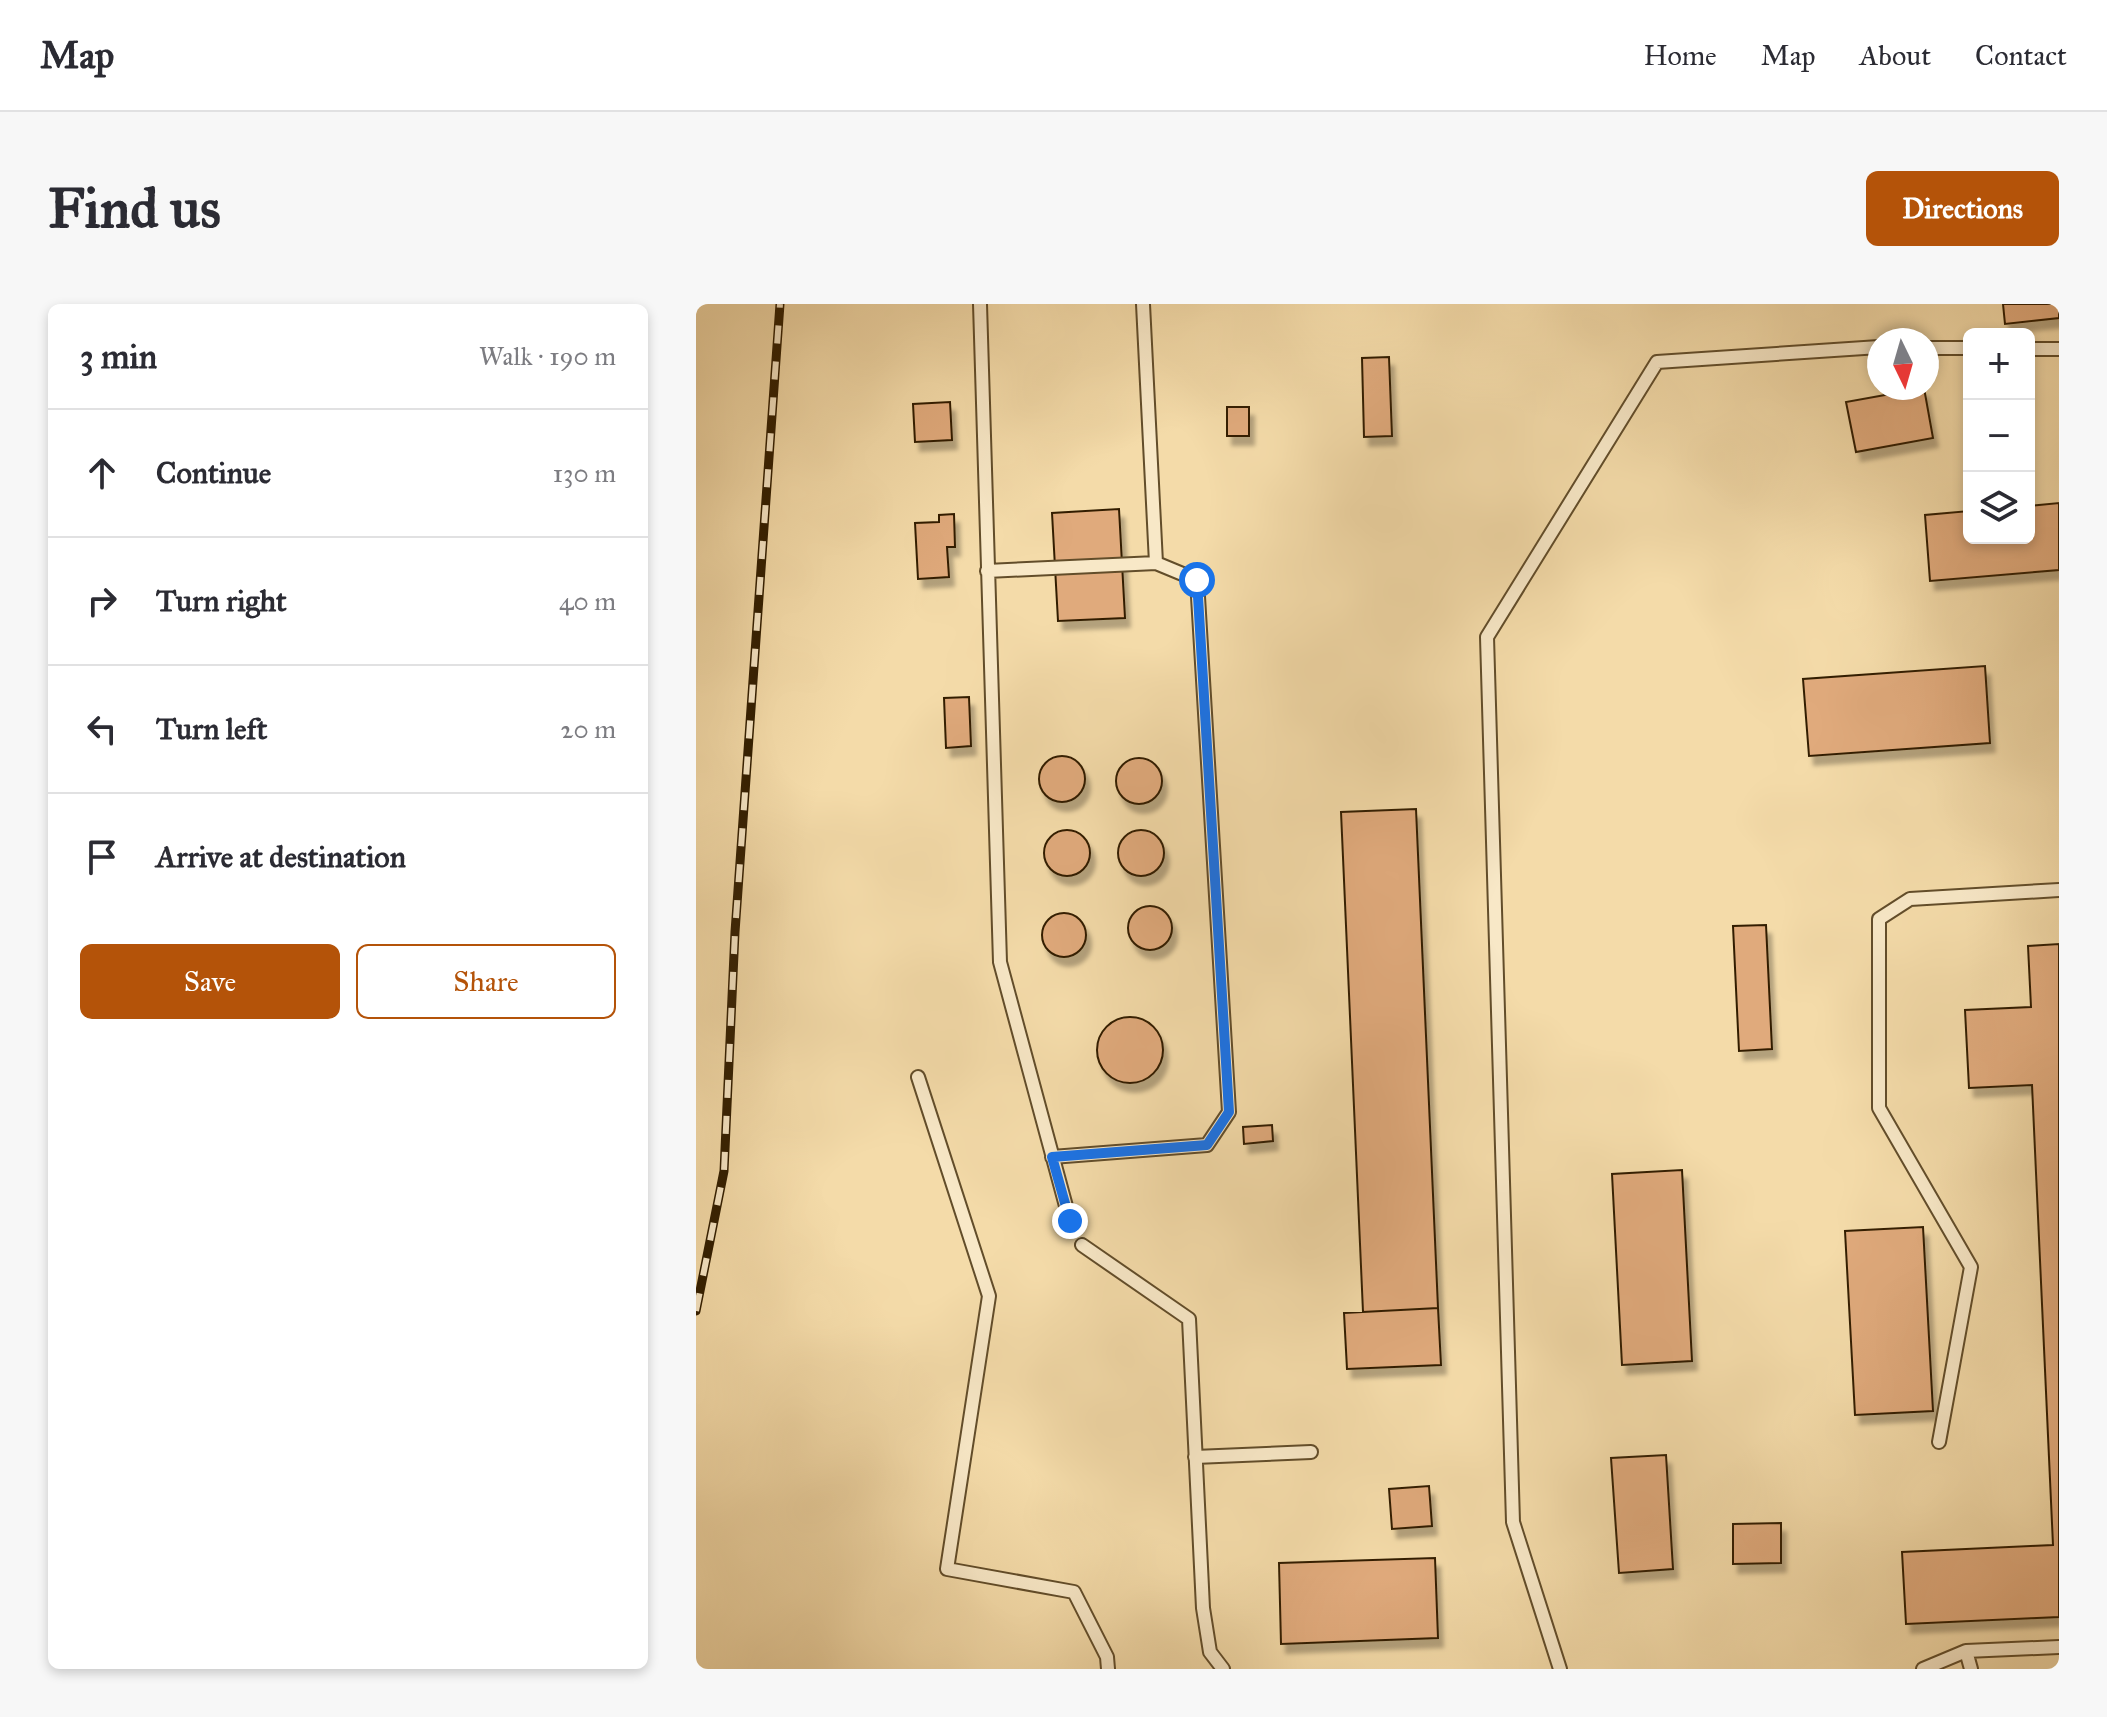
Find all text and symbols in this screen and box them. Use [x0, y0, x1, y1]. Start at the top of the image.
text: Map [40, 32, 114, 78]
text: Home [1644, 38, 1717, 73]
text: Map [1761, 38, 1815, 73]
text: About [1859, 38, 1931, 73]
text: Contact [1975, 38, 2067, 73]
button: Directions [1866, 171, 2059, 246]
text: Find us [48, 174, 221, 242]
north arrow [1867, 328, 1939, 400]
map controls [1963, 328, 2035, 544]
button: + [1963, 328, 2035, 400]
text: 3 min [80, 336, 157, 377]
text: Walk · 190 m [479, 340, 616, 372]
button: − [1963, 400, 2035, 472]
icon: ahead [80, 451, 124, 495]
text: Continue [156, 455, 271, 491]
text: 130 m [553, 457, 616, 489]
button: layers [1963, 472, 2035, 544]
route start [1179, 562, 1215, 598]
icon: right [80, 579, 124, 623]
text: Turn right [156, 583, 287, 619]
text: 40 m [559, 585, 616, 617]
icon: left [80, 707, 124, 751]
text: Turn left [156, 711, 267, 747]
text: 20 m [561, 713, 616, 745]
icon: arrive [80, 835, 124, 879]
text: Arrive at destination [156, 839, 406, 875]
button: Save [80, 944, 340, 1019]
button: Share [356, 944, 616, 1019]
route end [1052, 1203, 1088, 1239]

